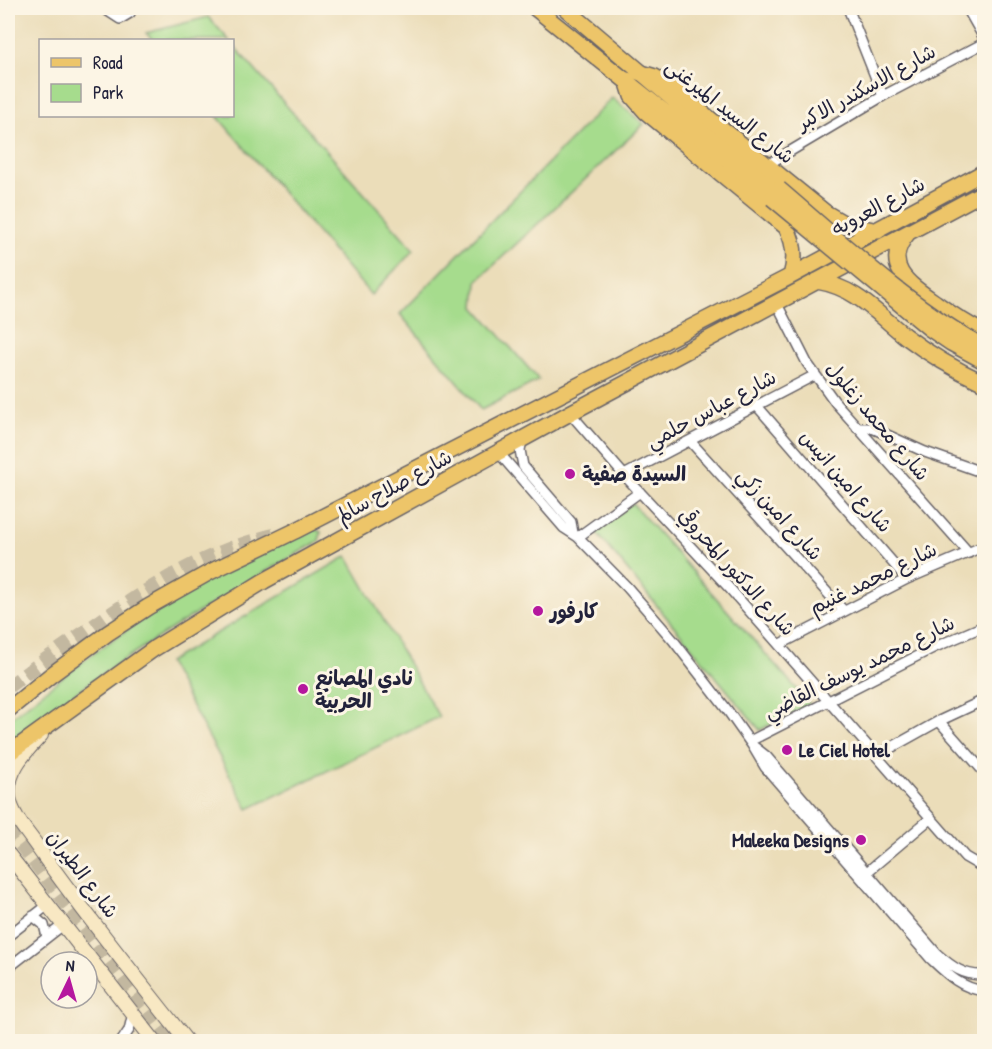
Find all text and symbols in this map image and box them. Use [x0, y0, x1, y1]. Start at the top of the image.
street label: شارع الاسكندر الاكبر [790, 37, 941, 138]
legend [39, 39, 234, 117]
text: Road [93, 50, 123, 75]
street label: شارع السيد الميرغنى [660, 52, 800, 170]
text: Park [93, 80, 124, 105]
street label: شارع العروبه [826, 170, 930, 242]
street label: شارع محمد زغلول [820, 355, 936, 487]
street label: شارع عباس حلمي [641, 363, 783, 459]
street label: شارع امين انيس [793, 423, 899, 539]
street label: شارع صلاح سالم [331, 443, 458, 530]
place label: السيدة صفية [582, 460, 686, 487]
street label: شارع امين زكي [728, 462, 829, 569]
marker: السيدة صفية [563, 467, 577, 481]
street label: شارع الدكتور المحروقي [672, 502, 802, 642]
street label: شارع محمد غنيم [804, 535, 942, 622]
place label: كارفور [548, 597, 598, 625]
marker: كارفور [531, 604, 545, 618]
street label: شارع محمد يوسف القاضي [759, 608, 961, 729]
place label: نادي المصانع الحربية [315, 664, 413, 714]
marker: نادي المصانع الحربية [296, 682, 310, 696]
place label: Le Ciel Hotel [799, 736, 891, 763]
marker: Le Ciel Hotel [780, 743, 794, 757]
street label: شارع الطيران [41, 824, 125, 924]
place label: Maleeka Designs [732, 826, 849, 854]
marker: Maleeka Designs [854, 833, 868, 847]
north arrow [39, 950, 99, 1010]
text: N [65, 954, 76, 976]

